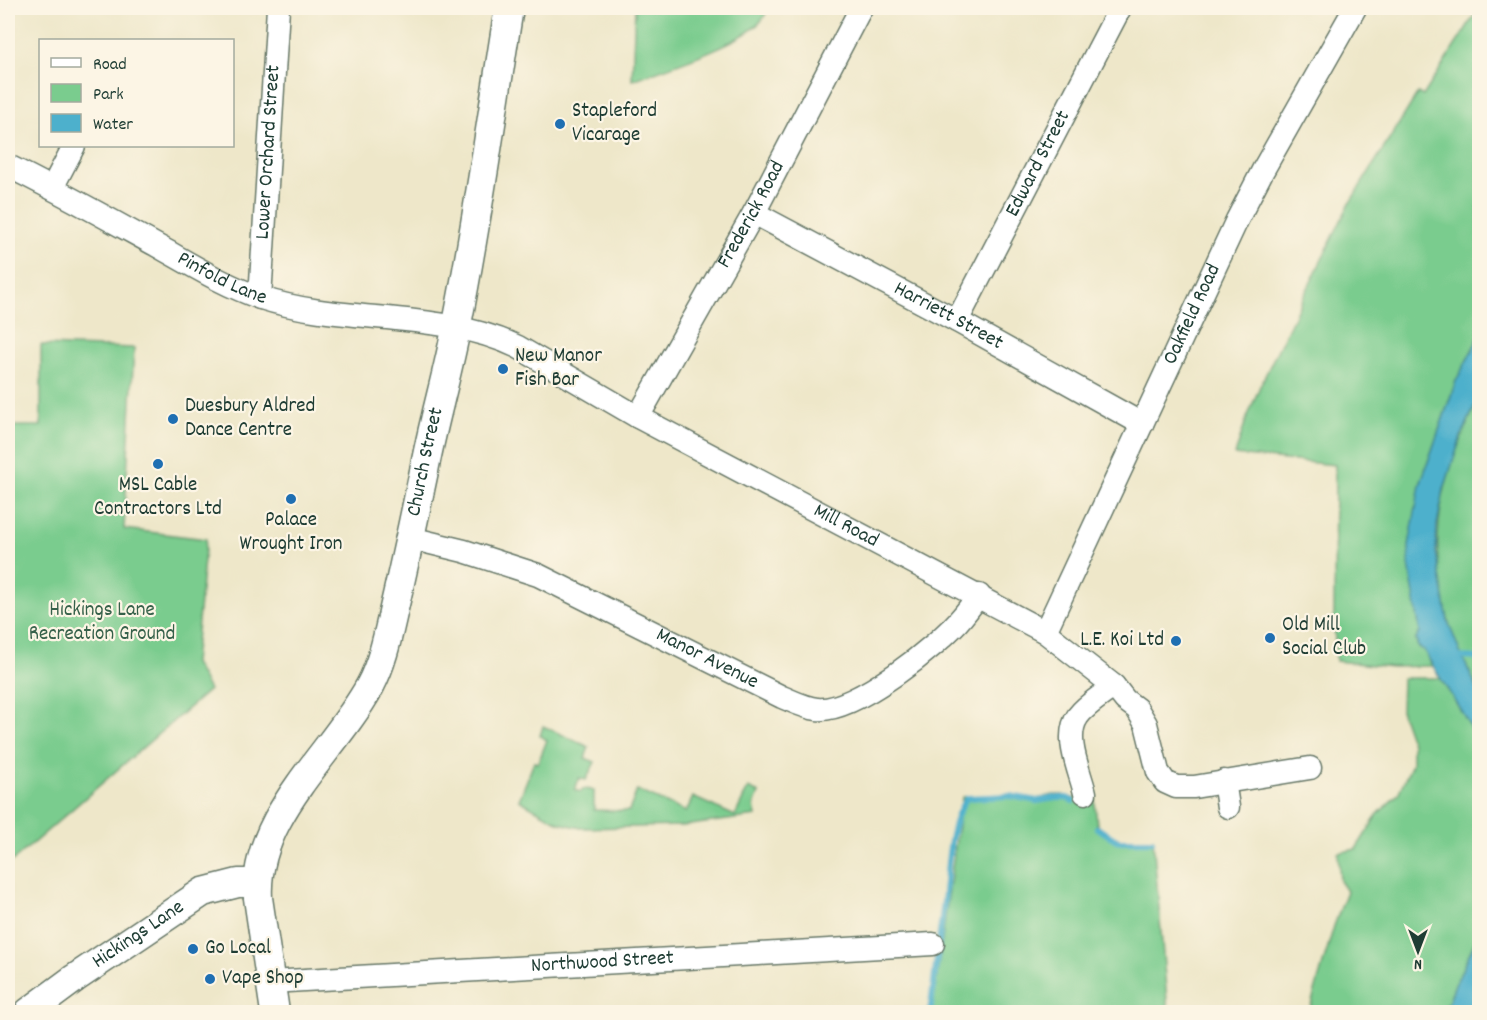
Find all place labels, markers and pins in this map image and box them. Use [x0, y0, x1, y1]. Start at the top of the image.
place label: Stapleford Vicarage [572, 97, 657, 151]
marker: Stapleford Vicarage [553, 117, 567, 131]
place label: New Manor Fish Bar [515, 342, 602, 396]
marker: New Manor Fish Bar [496, 362, 510, 376]
place label: Duesbury Aldred Dance Centre [185, 392, 315, 446]
marker: Duesbury Aldred Dance Centre [166, 412, 180, 426]
marker: MSL Cable Contractors Ltd [151, 457, 165, 471]
place label: MSL Cable Contractors Ltd [94, 471, 222, 525]
marker: Palace Wrought Iron [284, 492, 298, 506]
place label: Palace Wrought Iron [240, 506, 342, 560]
place label: Old Mill Social Club [1282, 611, 1366, 665]
place label: L.E. Koi Ltd [1080, 626, 1164, 656]
marker: Old Mill Social Club [1263, 631, 1277, 645]
marker: L.E. Koi Ltd [1169, 634, 1183, 648]
place label: Go Local [205, 934, 271, 964]
marker: Go Local [186, 942, 200, 956]
place label: Vape Shop [222, 964, 304, 994]
marker: Vape Shop [203, 972, 217, 986]

